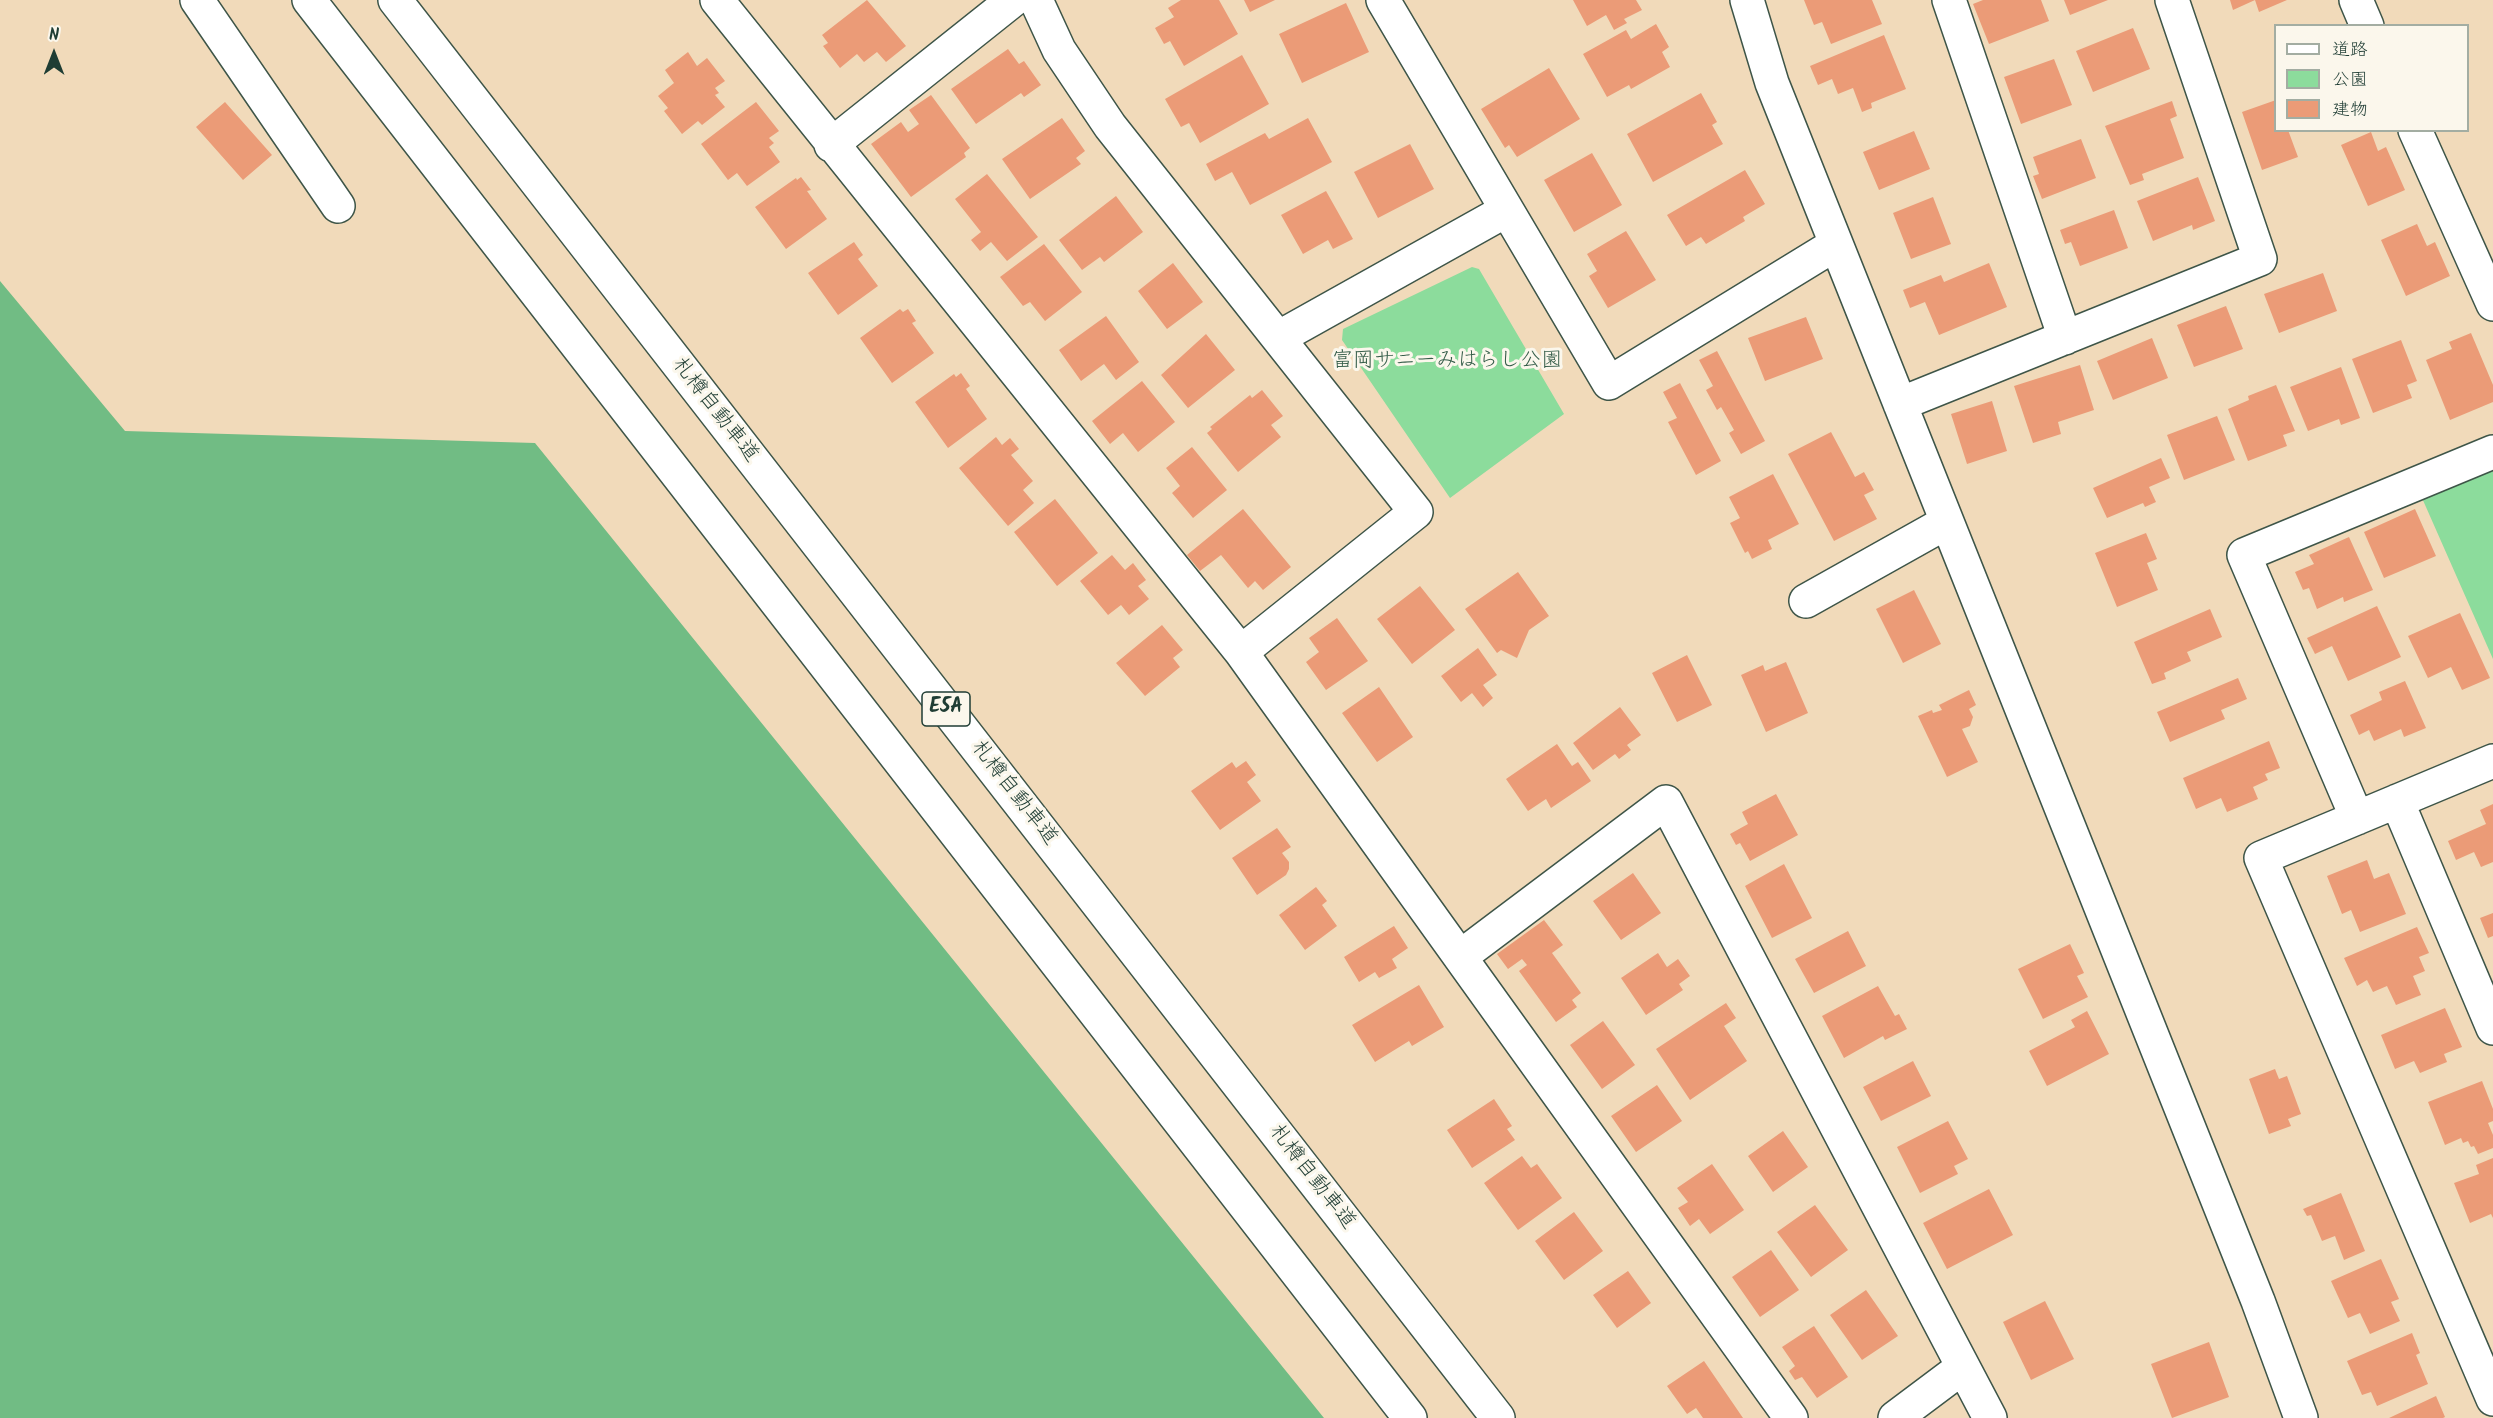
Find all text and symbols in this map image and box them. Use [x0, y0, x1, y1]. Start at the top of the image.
text: N [49, 23, 59, 48]
north arrow [24, 24, 84, 84]
legend [2274, 24, 2469, 132]
text: 道路 [2332, 36, 2368, 65]
text: 公園 [2332, 66, 2368, 95]
text: 建物 [2332, 96, 2368, 125]
park label: 富岡サニーみはらし公園 [1332, 349, 1562, 375]
street label: 札樽自動車道 [665, 354, 763, 468]
road number: E5A [922, 692, 970, 726]
street label: 札樽自動車道 [964, 737, 1062, 851]
street label: 札樽自動車道 [1262, 1121, 1360, 1235]

